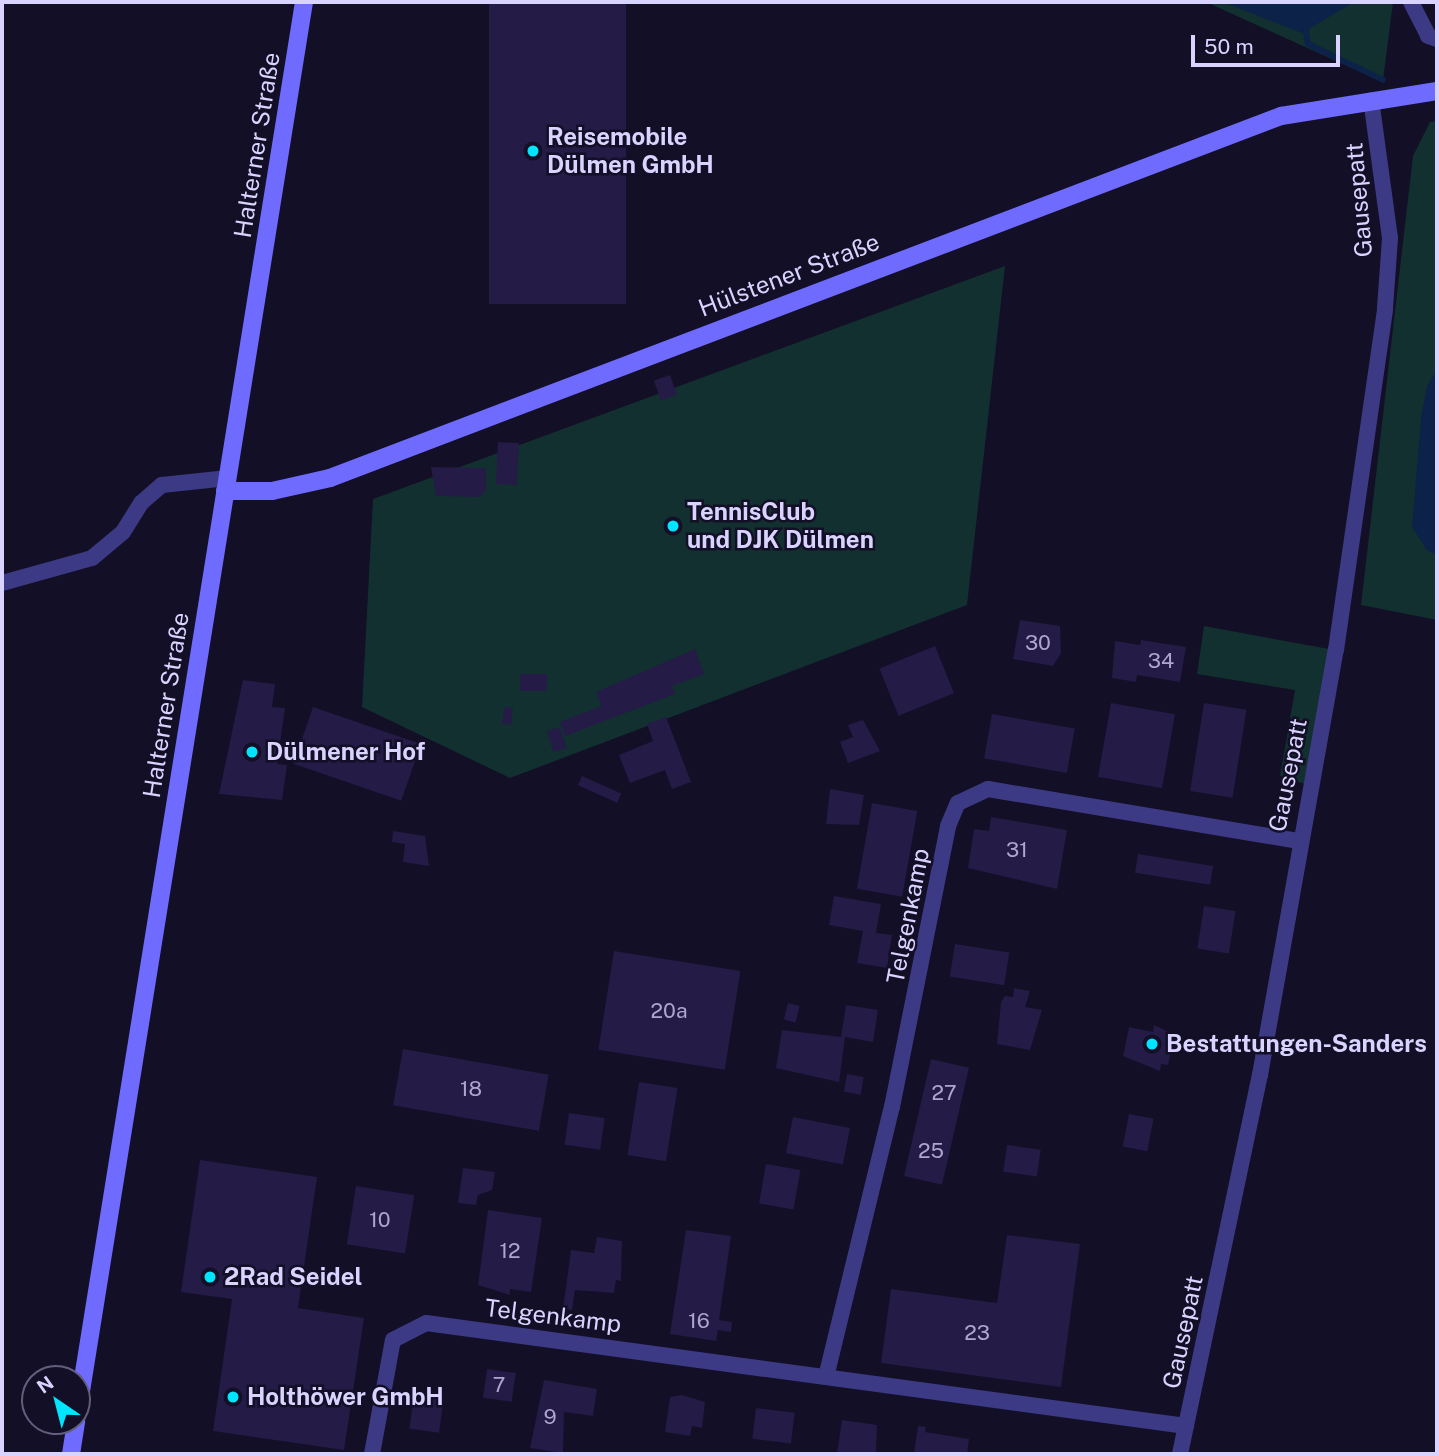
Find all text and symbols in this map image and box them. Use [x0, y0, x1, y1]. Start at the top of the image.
scale bar [1194, 21, 1343, 65]
text: 50 m [1204, 34, 1254, 59]
street label: Halterner Straße [228, 50, 286, 240]
place label: Reisemobile Dülmen GmbH [547, 123, 714, 179]
street label: Gausepatt [1340, 142, 1378, 258]
marker: Reisemobile Dülmen GmbH [525, 143, 541, 159]
street label: Hülstener Straße [694, 227, 884, 323]
place label: TennisClub und DJK Dülmen [687, 498, 874, 554]
marker: TennisClub und DJK Dülmen [665, 518, 681, 534]
street label: Halterner Straße [137, 610, 195, 800]
house number: 30 [1025, 630, 1051, 656]
house number: 34 [1148, 648, 1174, 674]
street label: Gausepatt [1263, 716, 1313, 834]
place label: Dülmener Hof [266, 738, 425, 766]
marker: Dülmener Hof [244, 744, 260, 760]
house number: 31 [1006, 837, 1028, 863]
street label: Telgenkamp [881, 846, 935, 986]
house number: 20a [651, 998, 687, 1024]
place label: Bestattungen-Sanders [1166, 1030, 1427, 1058]
marker: Bestattungen-Sanders [1144, 1036, 1160, 1052]
house number: 18 [460, 1076, 482, 1102]
house number: 27 [931, 1080, 957, 1106]
house number: 25 [918, 1138, 944, 1164]
house number: 10 [369, 1207, 391, 1233]
house number: 12 [499, 1238, 521, 1264]
place label: 2Rad Seidel [224, 1263, 362, 1291]
marker: 2Rad Seidel [202, 1269, 218, 1285]
street label: Gausepatt [1157, 1273, 1209, 1391]
street label: Telgenkamp [483, 1293, 623, 1339]
house number: 16 [688, 1308, 710, 1334]
house number: 23 [964, 1320, 990, 1346]
north arrow [21, 1365, 91, 1435]
text: N [33, 1371, 57, 1398]
house number: 7 [493, 1372, 505, 1398]
place label: Holthöwer GmbH [247, 1383, 444, 1411]
marker: Holthöwer GmbH [225, 1389, 241, 1405]
house number: 9 [543, 1404, 557, 1430]

